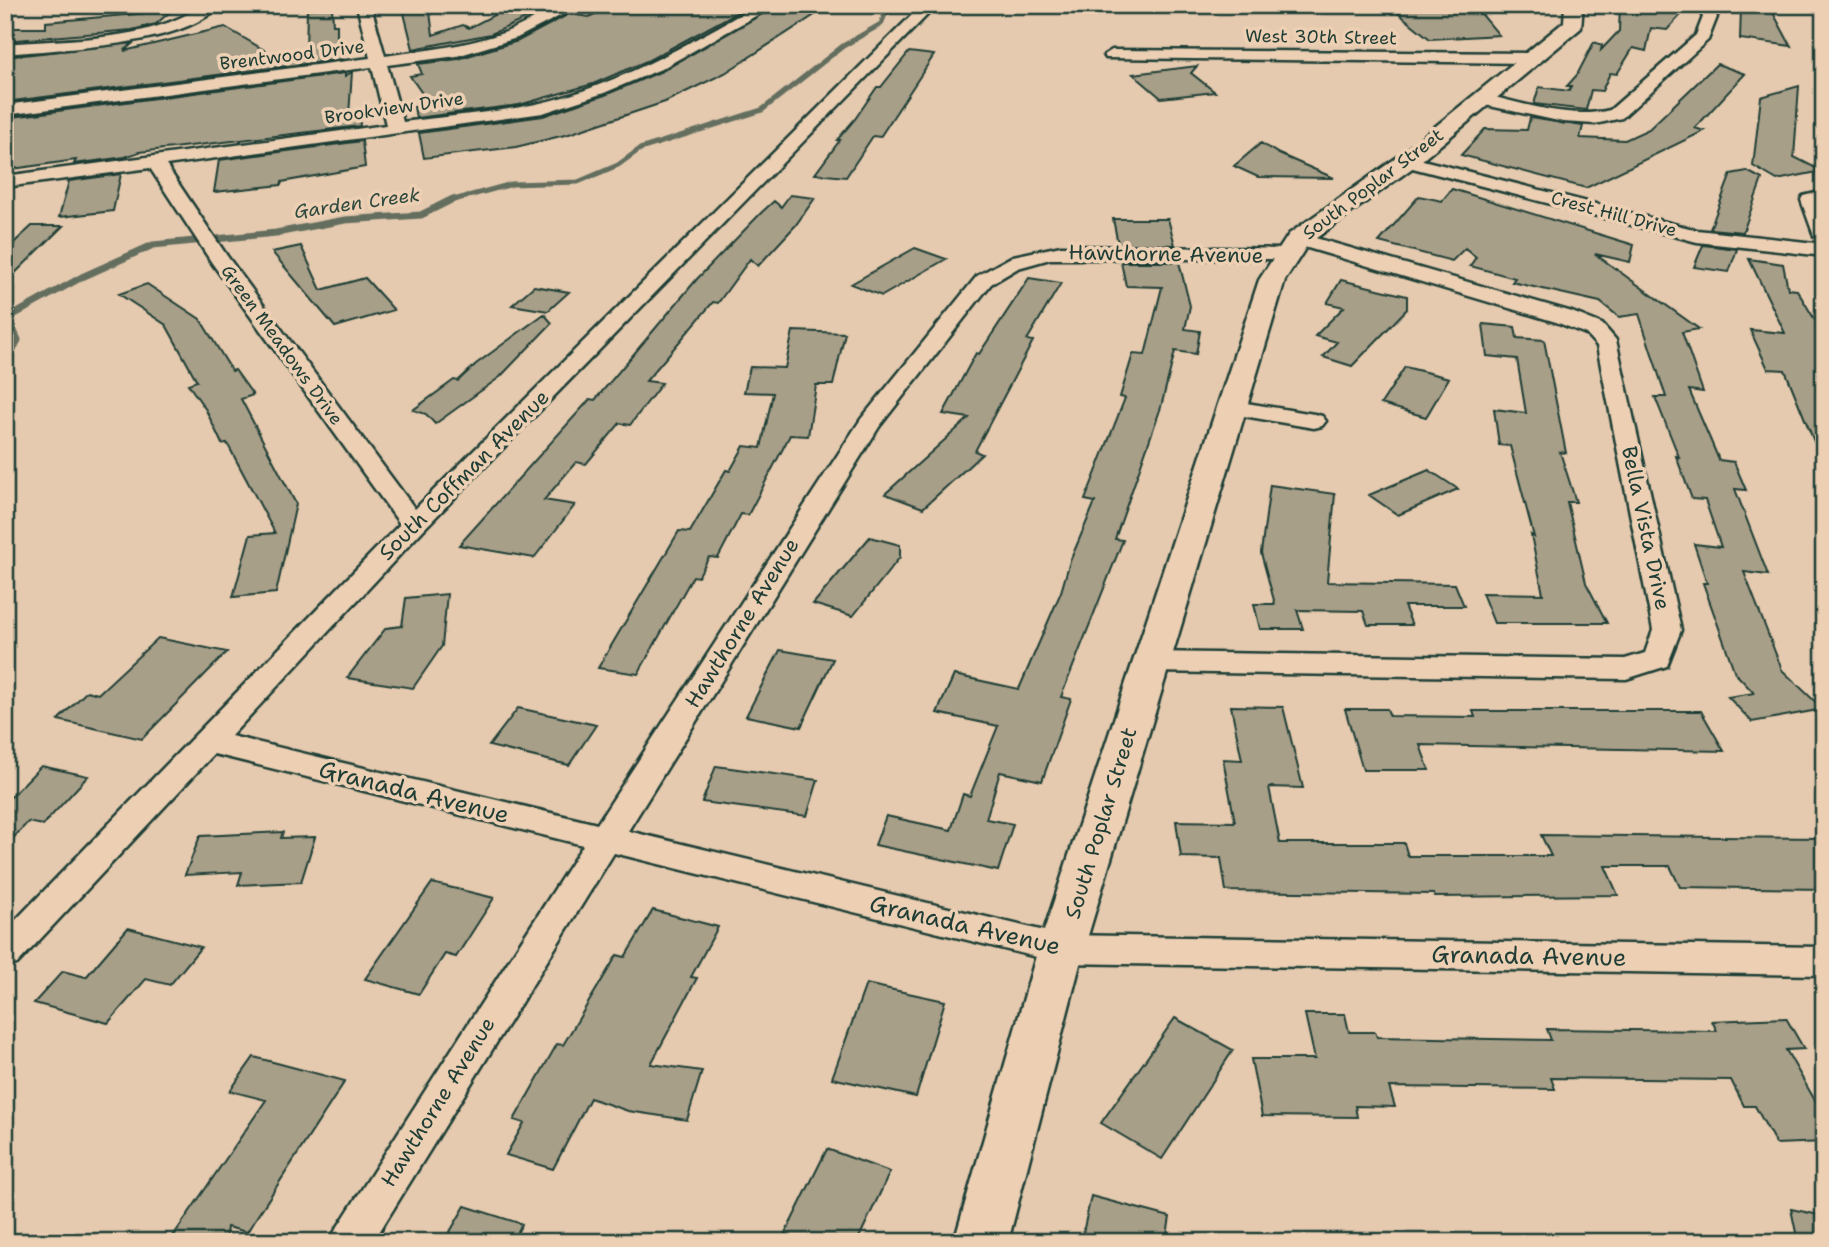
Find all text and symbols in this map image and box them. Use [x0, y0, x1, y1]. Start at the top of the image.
street label: West 30th Street [1245, 24, 1397, 50]
street label: Brentwood Drive [218, 34, 366, 76]
street label: Brookview Drive [323, 86, 465, 130]
street label: South Poplar Street [1298, 123, 1448, 245]
water label: Garden Creek [292, 182, 422, 224]
street label: Crest Hill Drive [1548, 186, 1680, 242]
street label: Hawthorne Avenue [1068, 238, 1264, 270]
street label: Green Meadows Drive [216, 260, 348, 430]
street label: South Coffman Avenue [373, 384, 555, 566]
street label: Bella Vista Drive [1615, 444, 1677, 612]
street label: Hawthorne Avenue [678, 533, 806, 713]
street label: South Poplar Street [1059, 724, 1143, 922]
street label: Granada Avenue [315, 753, 513, 831]
street label: Granada Avenue [866, 887, 1064, 963]
street label: Granada Avenue [1431, 938, 1627, 974]
street label: Hawthorne Avenue [374, 1012, 502, 1192]

